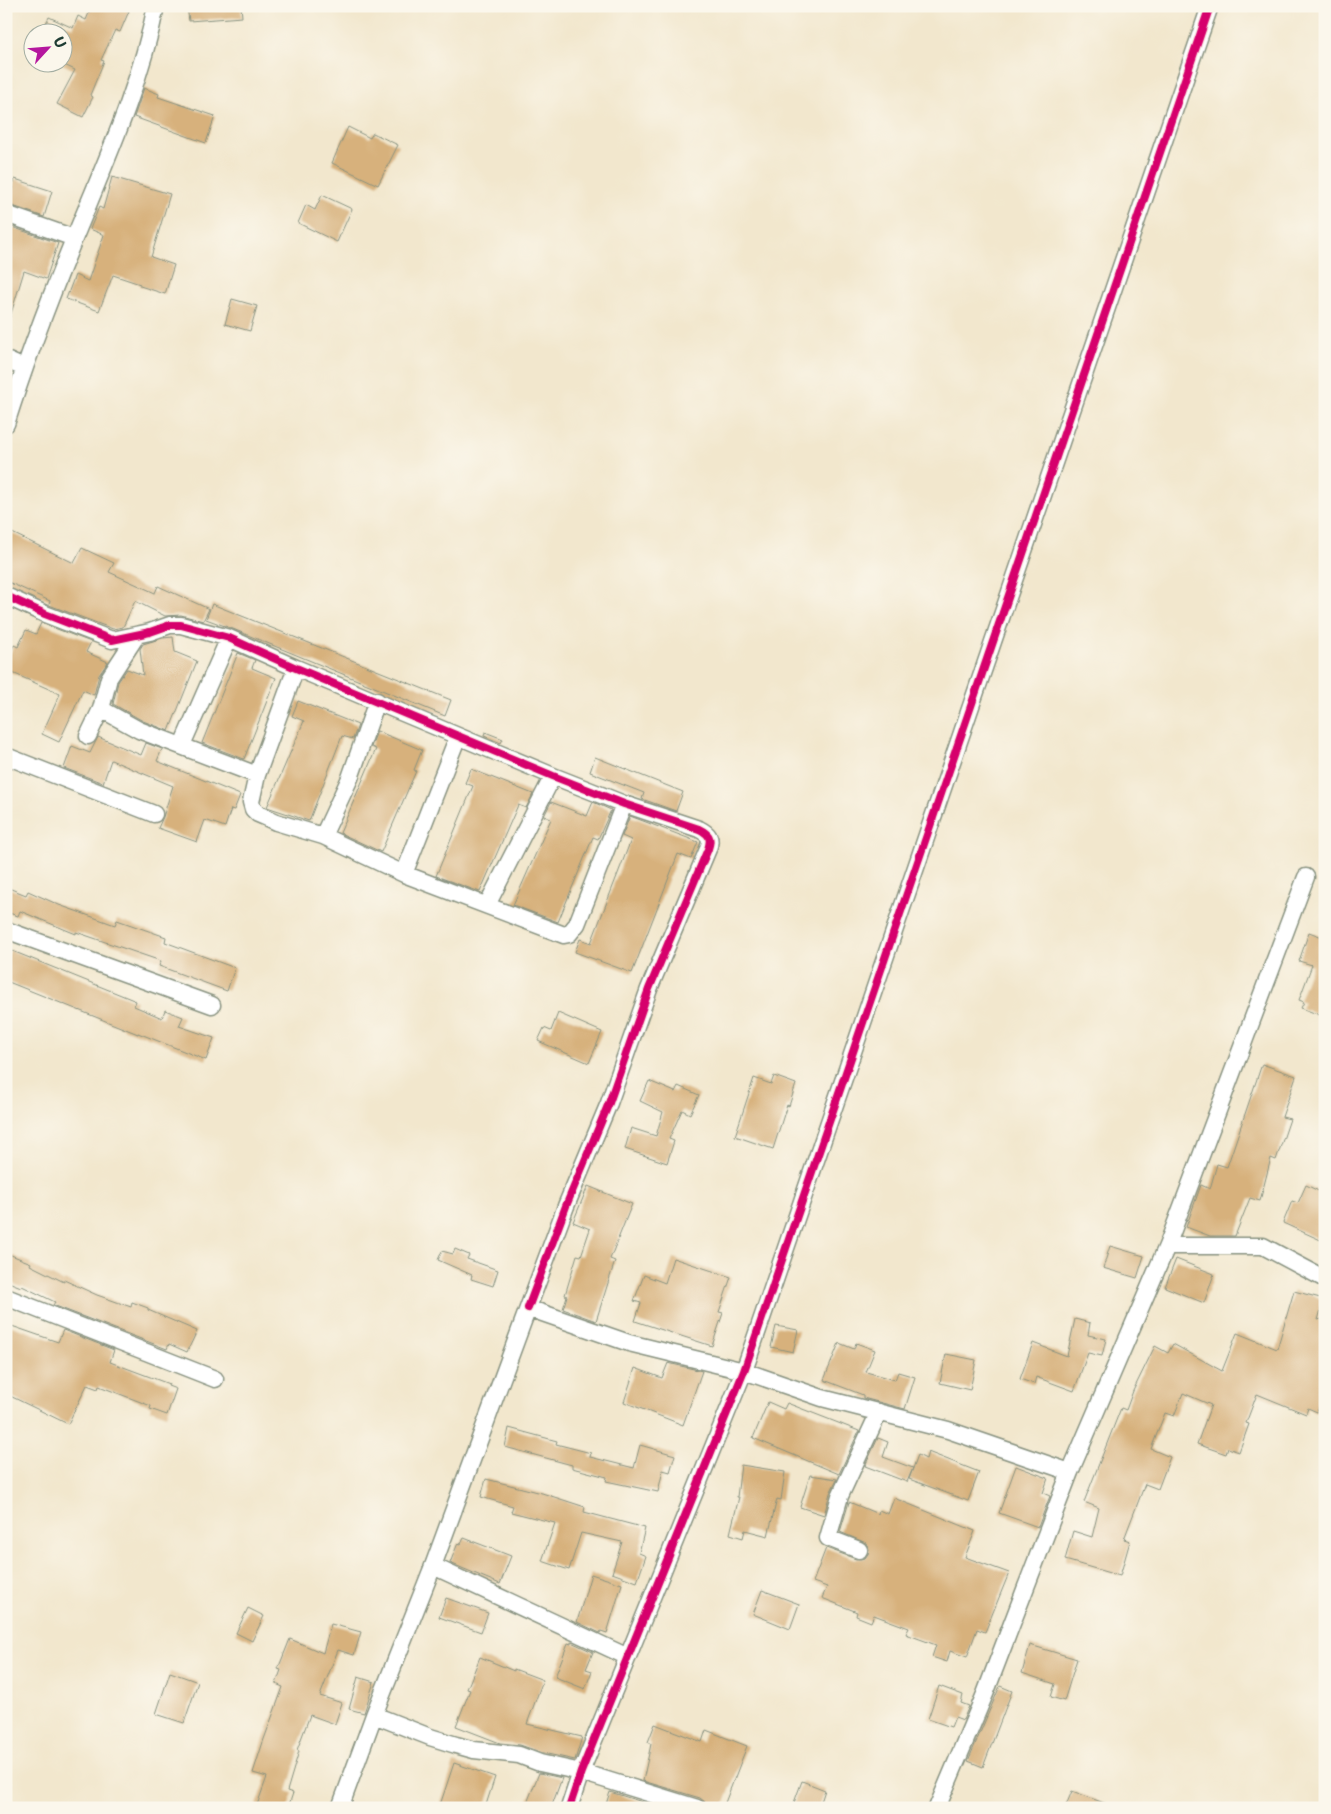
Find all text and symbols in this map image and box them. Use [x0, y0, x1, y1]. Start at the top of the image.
north arrow [22, 22, 72, 72]
text: U [48, 33, 72, 51]

